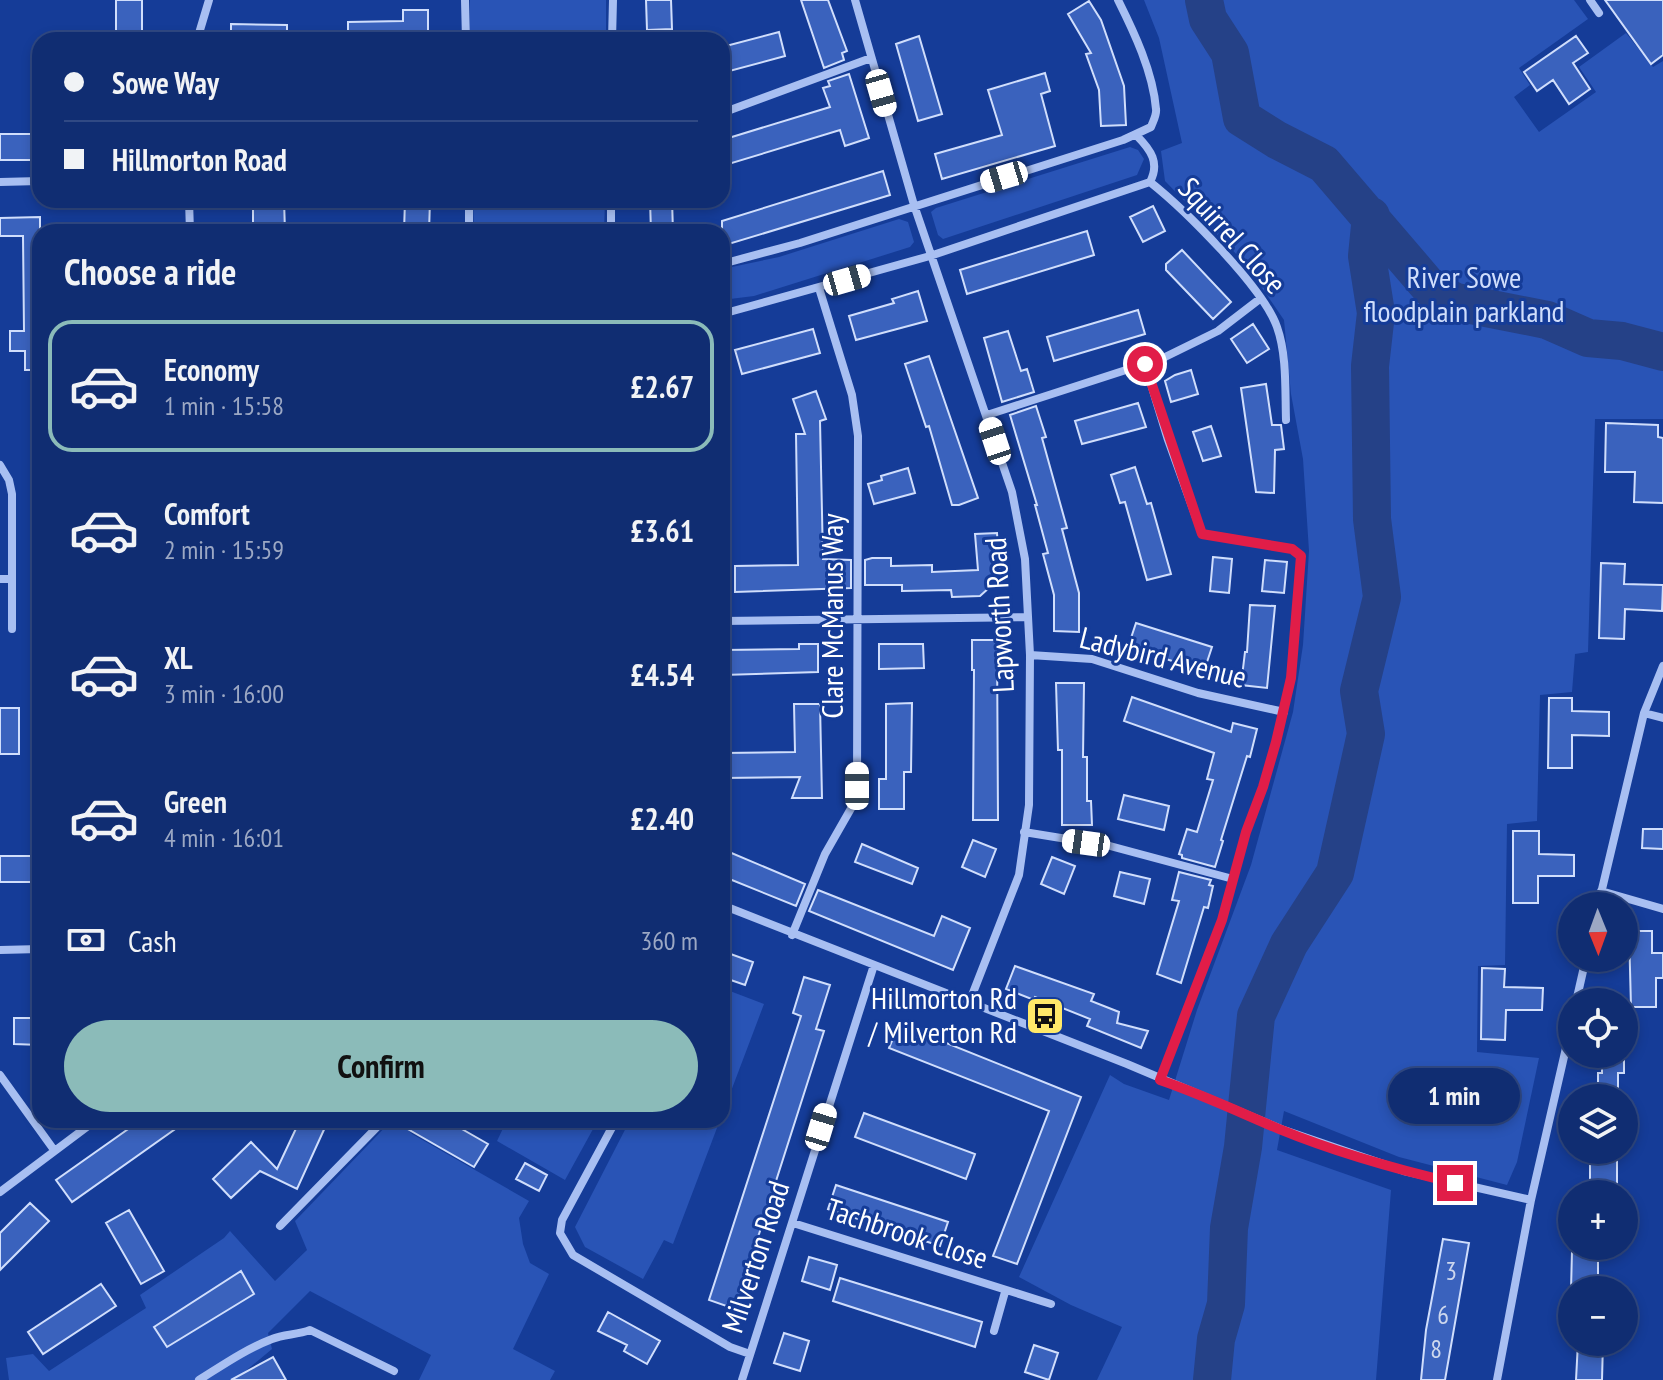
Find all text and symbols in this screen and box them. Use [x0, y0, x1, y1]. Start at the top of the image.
text: Sowe Way [112, 63, 219, 102]
car [863, 67, 899, 119]
text: Hillmorton Road [112, 140, 287, 179]
car [978, 159, 1030, 195]
street label: Squirrel Close [1171, 169, 1296, 301]
text: Choose a ride [64, 248, 236, 295]
park label: River Sowe floodplain parkland [1363, 257, 1565, 330]
car [821, 262, 873, 298]
route start [1127, 346, 1163, 382]
icon: car [68, 350, 140, 422]
text: Economy [164, 350, 259, 389]
text: £2.67 [630, 367, 694, 406]
text: 1 min · 15:58 [164, 389, 284, 422]
car [976, 414, 1014, 468]
icon: car [68, 494, 140, 566]
text: Comfort [164, 494, 250, 533]
text: £3.61 [630, 511, 694, 550]
street label: Clare McManus Way [812, 513, 851, 719]
text: 2 min · 15:59 [164, 533, 284, 566]
street label: Lapworth Road [975, 537, 1022, 694]
street label: Ladybird Avenue [1076, 617, 1251, 696]
icon: car [68, 638, 140, 710]
text: XL [164, 638, 193, 677]
text: £4.54 [630, 655, 694, 694]
text: 3 min · 16:00 [164, 677, 284, 710]
car [845, 762, 869, 810]
icon: car [68, 782, 140, 854]
text: Green [164, 782, 227, 821]
text: £2.40 [630, 799, 694, 838]
text: 4 min · 16:01 [164, 821, 284, 854]
car [1061, 828, 1111, 858]
north arrow [1558, 892, 1638, 972]
map controls [1558, 892, 1638, 1356]
icon: cash [64, 918, 108, 962]
text: Cash [128, 921, 177, 960]
text: 360 m [640, 924, 698, 957]
place label: Hillmorton Rd / Milverton Rd [867, 978, 1017, 1051]
button: locate [1558, 988, 1638, 1068]
bus stop icon: Hillmorton Rd / Milverton Rd [1024, 995, 1066, 1037]
button: Confirm [64, 1020, 698, 1112]
callout: 1 min [1389, 1067, 1521, 1123]
text: 1 min [1428, 1079, 1480, 1112]
button: layers [1558, 1084, 1638, 1164]
car [803, 1101, 839, 1153]
route end [1437, 1165, 1473, 1201]
street label: Milverton Road [712, 1176, 797, 1337]
button: + [1558, 1180, 1638, 1260]
street label: Tachbrook Close [822, 1188, 993, 1277]
house number: 3 [1445, 1254, 1457, 1287]
button: − [1558, 1276, 1638, 1356]
house number: 6 [1437, 1298, 1449, 1331]
house number: 8 [1430, 1332, 1442, 1365]

